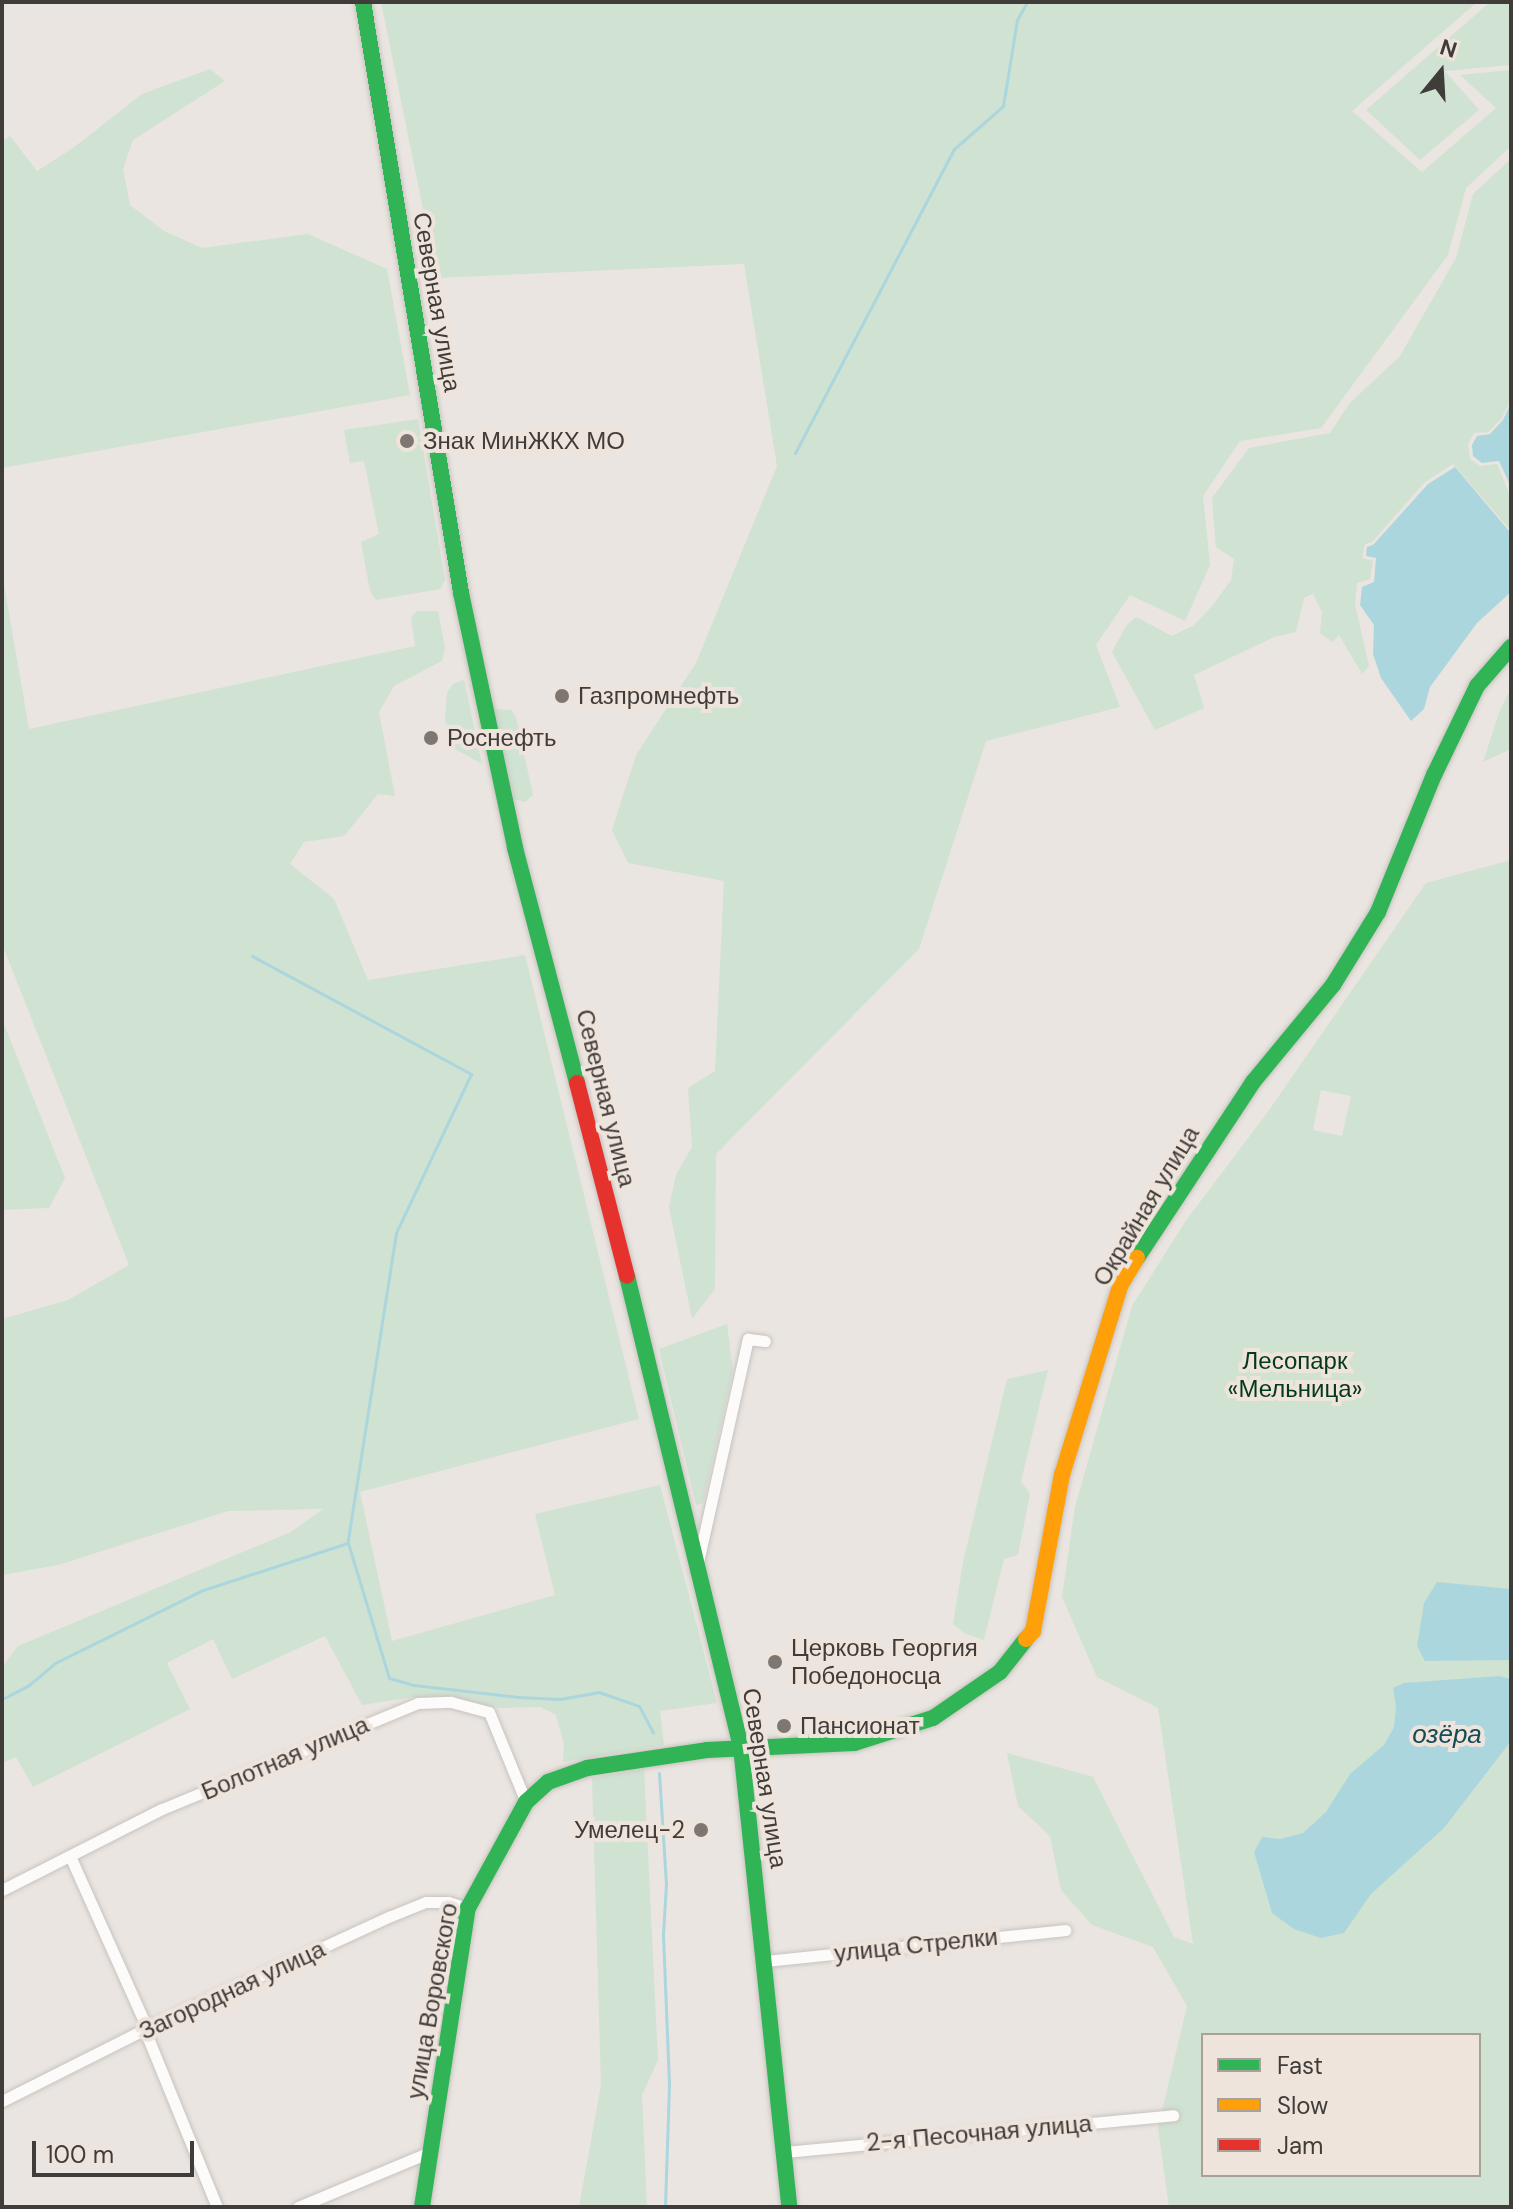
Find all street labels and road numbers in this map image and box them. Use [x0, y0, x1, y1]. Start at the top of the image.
street label: Северная улица [407, 210, 467, 394]
street label: Северная улица [570, 1006, 642, 1190]
street label: Окрайная улица [1087, 1121, 1205, 1291]
street label: Северная улица [737, 1686, 793, 1870]
street label: Болотная улица [197, 1710, 373, 1806]
street label: улица Воровского [401, 1901, 463, 2101]
street label: улица Стрелки [833, 1922, 999, 1968]
street label: Загородная улица [135, 1934, 329, 2046]
street label: 2-я Песочная улица [865, 2109, 1093, 2157]

